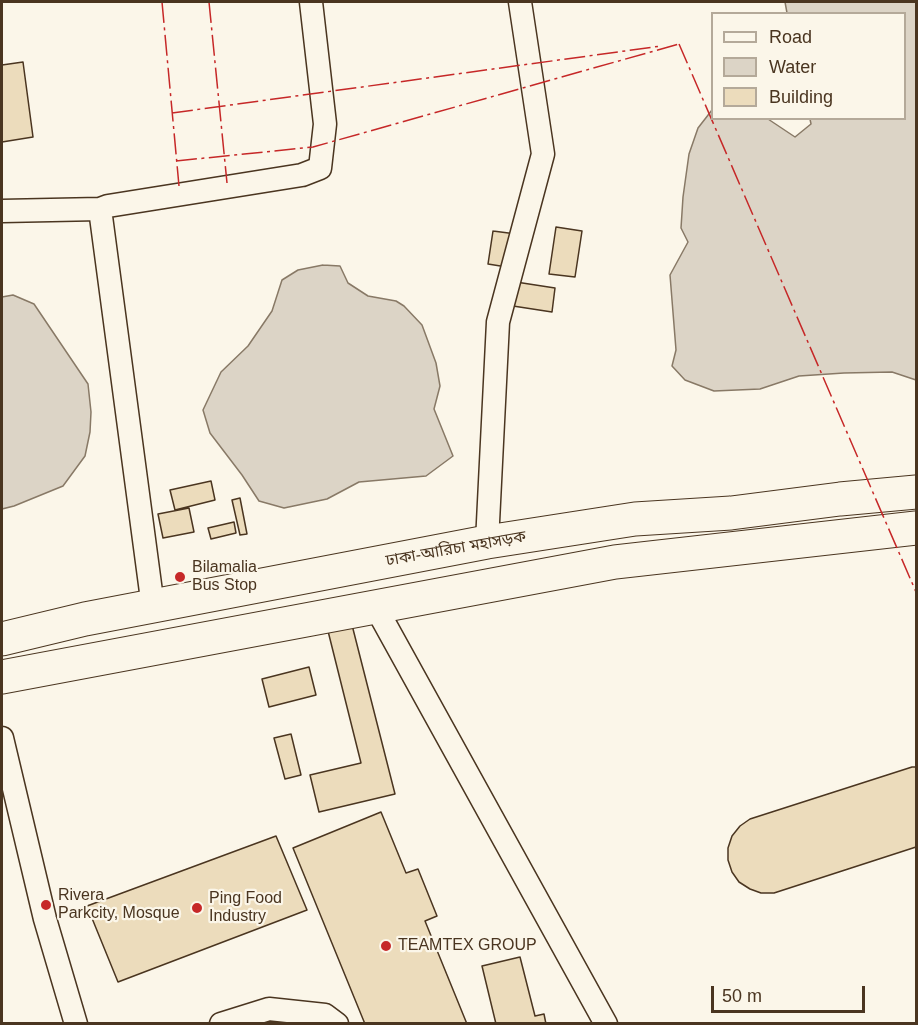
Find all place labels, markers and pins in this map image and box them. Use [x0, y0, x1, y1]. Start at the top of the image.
place label: Bilamalia Bus Stop [192, 558, 257, 596]
marker: Bilamalia Bus Stop [173, 570, 187, 584]
place label: Rivera Parkcity, Mosque [58, 886, 180, 924]
place label: Ping Food Industry [209, 889, 282, 927]
marker: Rivera Parkcity, Mosque [39, 898, 53, 912]
marker: Ping Food Industry [190, 901, 204, 915]
place label: TEAMTEX GROUP [398, 936, 537, 956]
marker: TEAMTEX GROUP [379, 939, 393, 953]

